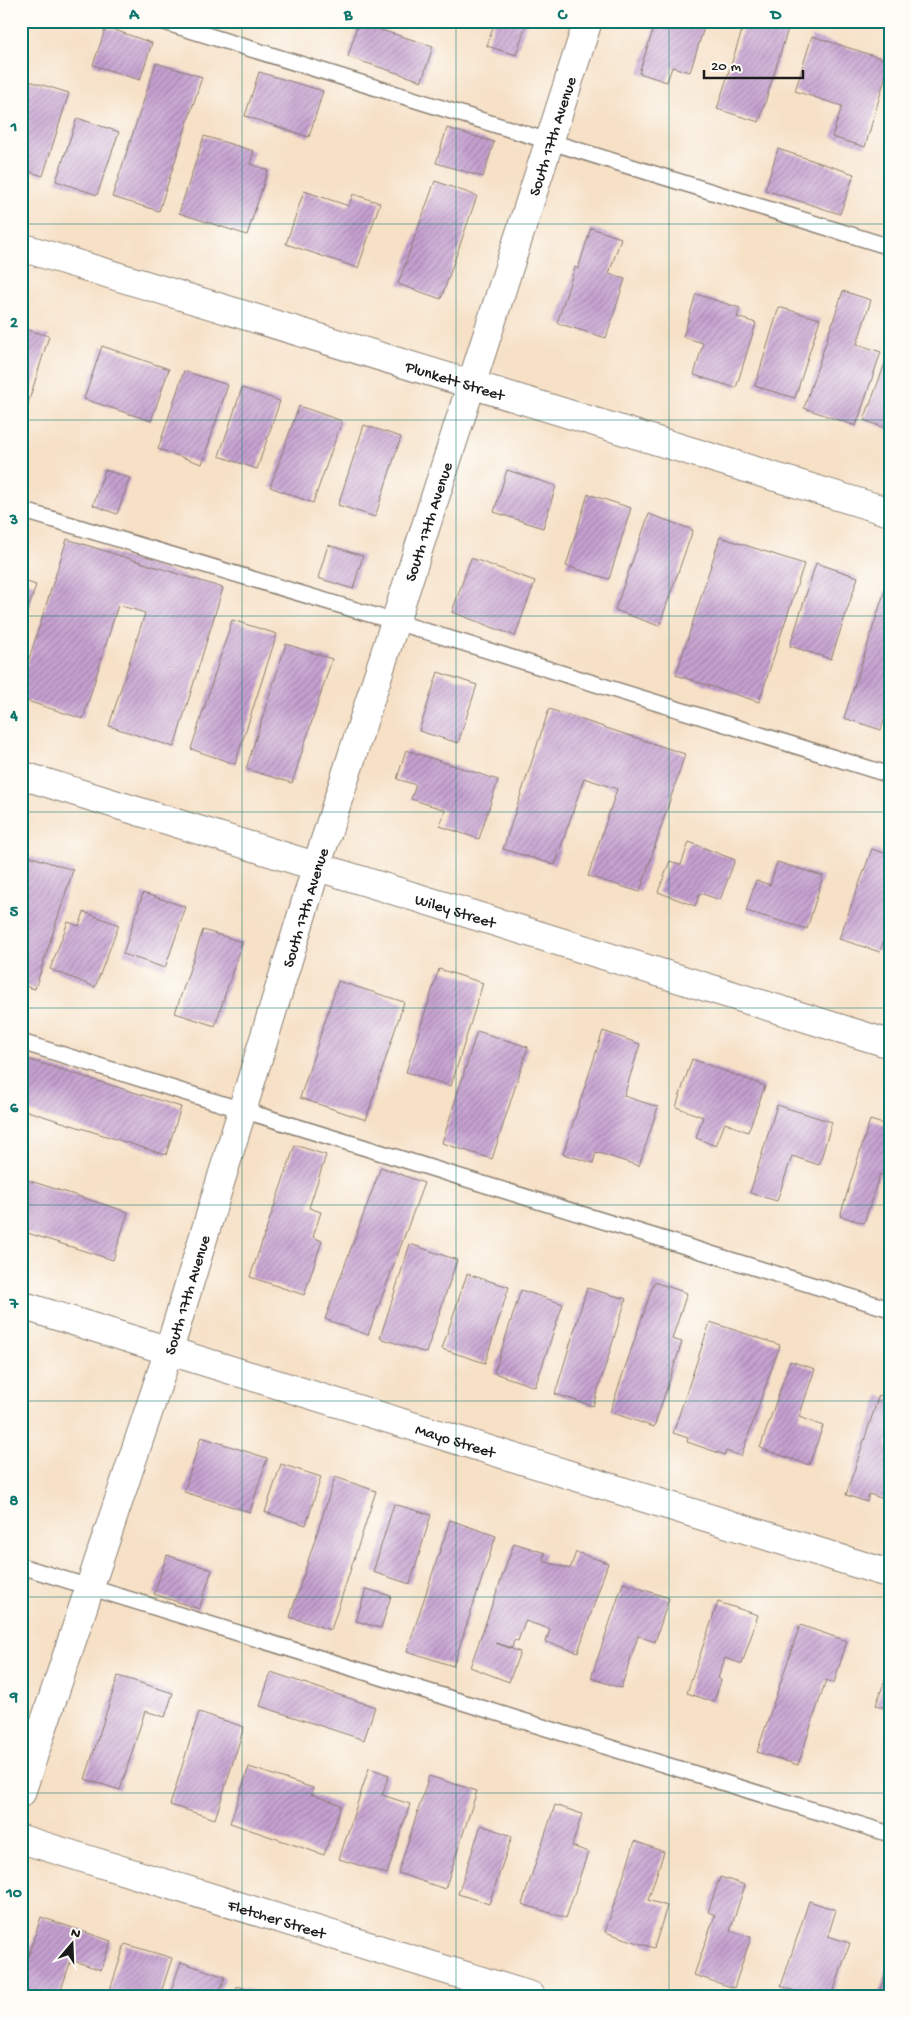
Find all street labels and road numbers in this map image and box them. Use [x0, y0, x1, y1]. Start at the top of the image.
street label: South 17th Avenue [526, 74, 583, 199]
street label: Plunkett Street [402, 358, 507, 407]
street label: South 17th Avenue [403, 460, 459, 584]
street label: South 17th Avenue [280, 845, 335, 970]
street label: Wiley Street [412, 892, 499, 935]
street label: South 17th Avenue [162, 1233, 217, 1358]
street label: Mayo Street [412, 1422, 498, 1465]
street label: Fletcher Street [224, 1897, 329, 1946]

